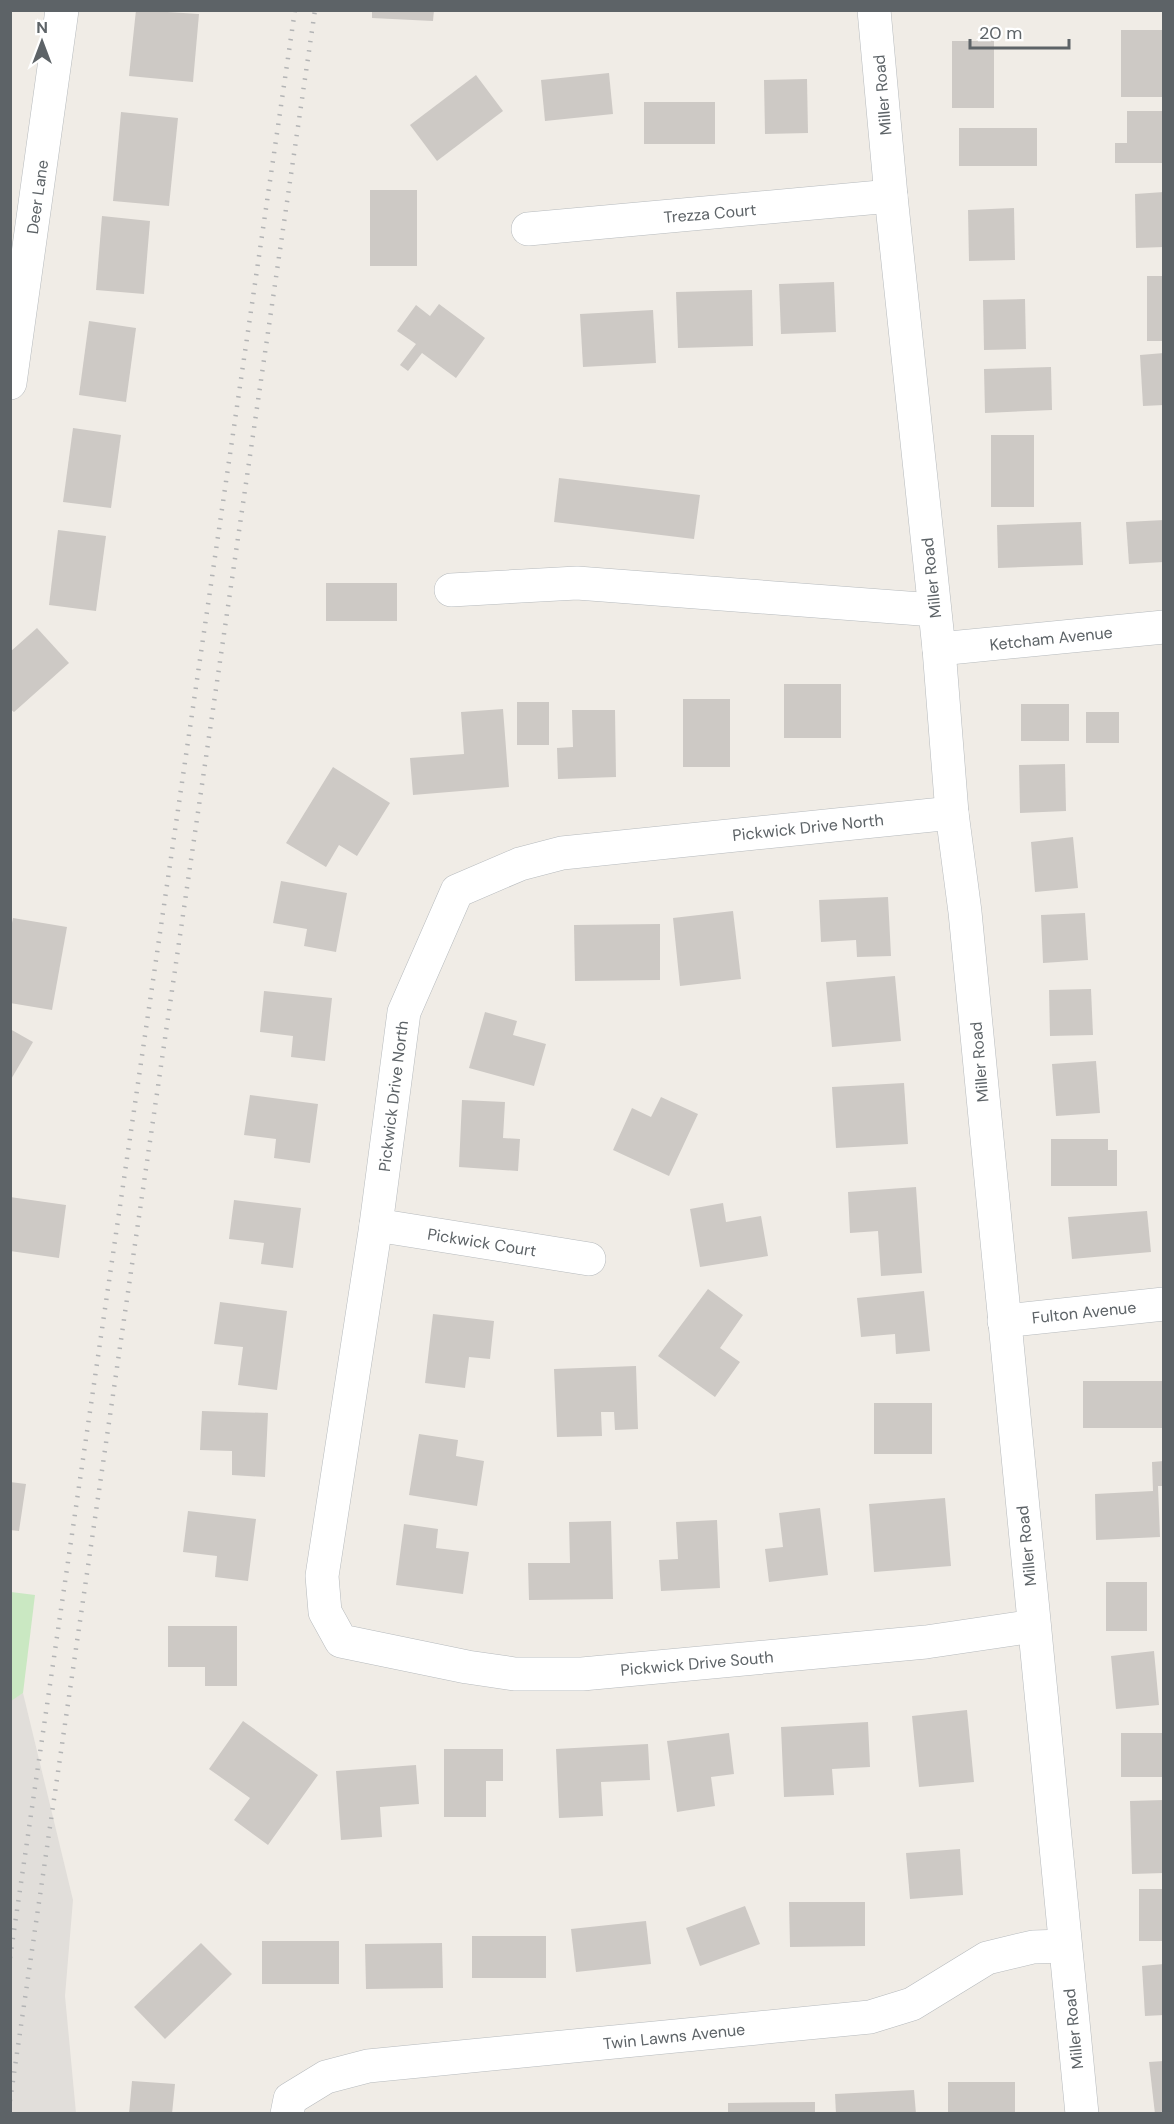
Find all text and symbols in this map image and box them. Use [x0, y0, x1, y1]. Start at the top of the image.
north arrow [12, 12, 72, 72]
scale bar [970, 12, 1069, 50]
text: N [36, 17, 48, 38]
text: 20 m [979, 21, 1022, 45]
street label: Miller Road [869, 54, 896, 136]
street label: Deer Lane [22, 159, 53, 236]
street label: Trezza Court [663, 199, 757, 228]
street label: Miller Road [917, 537, 946, 619]
street label: Ketcham Avenue [988, 622, 1114, 655]
street label: Pickwick Drive North [731, 809, 885, 846]
street label: Pickwick Drive North [374, 1019, 413, 1173]
street label: Miller Road [966, 1021, 993, 1103]
street label: Pickwick Court [426, 1224, 538, 1261]
street label: Fulton Avenue [1031, 1297, 1137, 1328]
street label: Miller Road [1012, 1505, 1041, 1587]
street label: Pickwick Drive South [620, 1646, 774, 1681]
street label: Miller Road [1059, 1988, 1088, 2070]
street label: Twin Lawns Avenue [602, 2019, 746, 2054]

